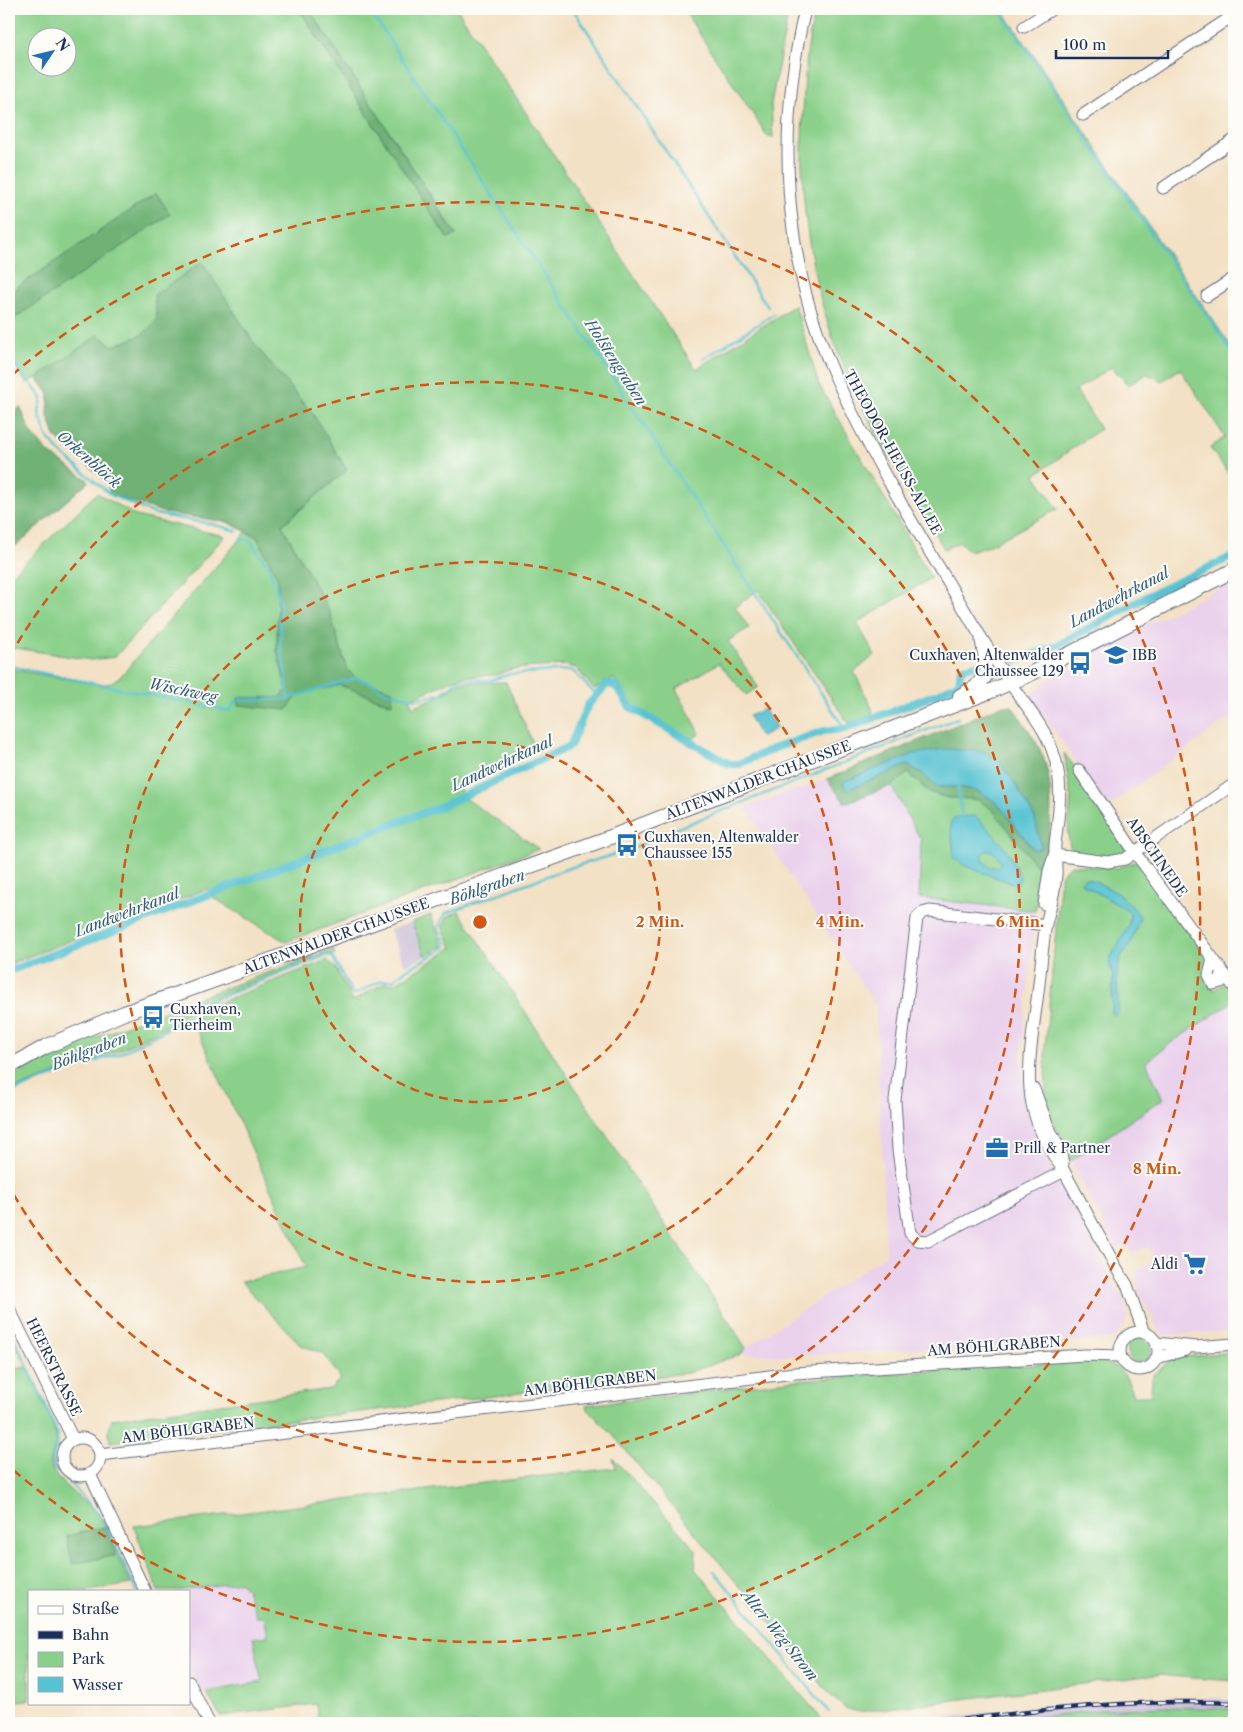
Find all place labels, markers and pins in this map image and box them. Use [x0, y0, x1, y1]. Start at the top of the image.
school or university icon: IBB [1103, 642, 1129, 668]
place label: Cuxhaven, Altenwalder Chaussee 129 [909, 646, 1064, 680]
place label: IBB [1132, 646, 1157, 664]
bus stop icon: Cuxhaven, Altenwalder Chaussee 129 [1067, 650, 1093, 676]
place label: Cuxhaven, Altenwalder Chaussee 155 [644, 828, 799, 862]
bus stop icon: Cuxhaven, Altenwalder Chaussee 155 [614, 832, 640, 858]
centre of rings [471, 913, 489, 931]
place label: Cuxhaven, Tierheim [170, 1000, 241, 1034]
bus stop icon: Cuxhaven, Tierheim [140, 1004, 166, 1030]
office icon: Prill & Partner [984, 1135, 1010, 1161]
place label: Prill & Partner [1014, 1139, 1110, 1157]
supermarket icon: Aldi [1182, 1251, 1208, 1277]
place label: Aldi [1150, 1255, 1178, 1273]

